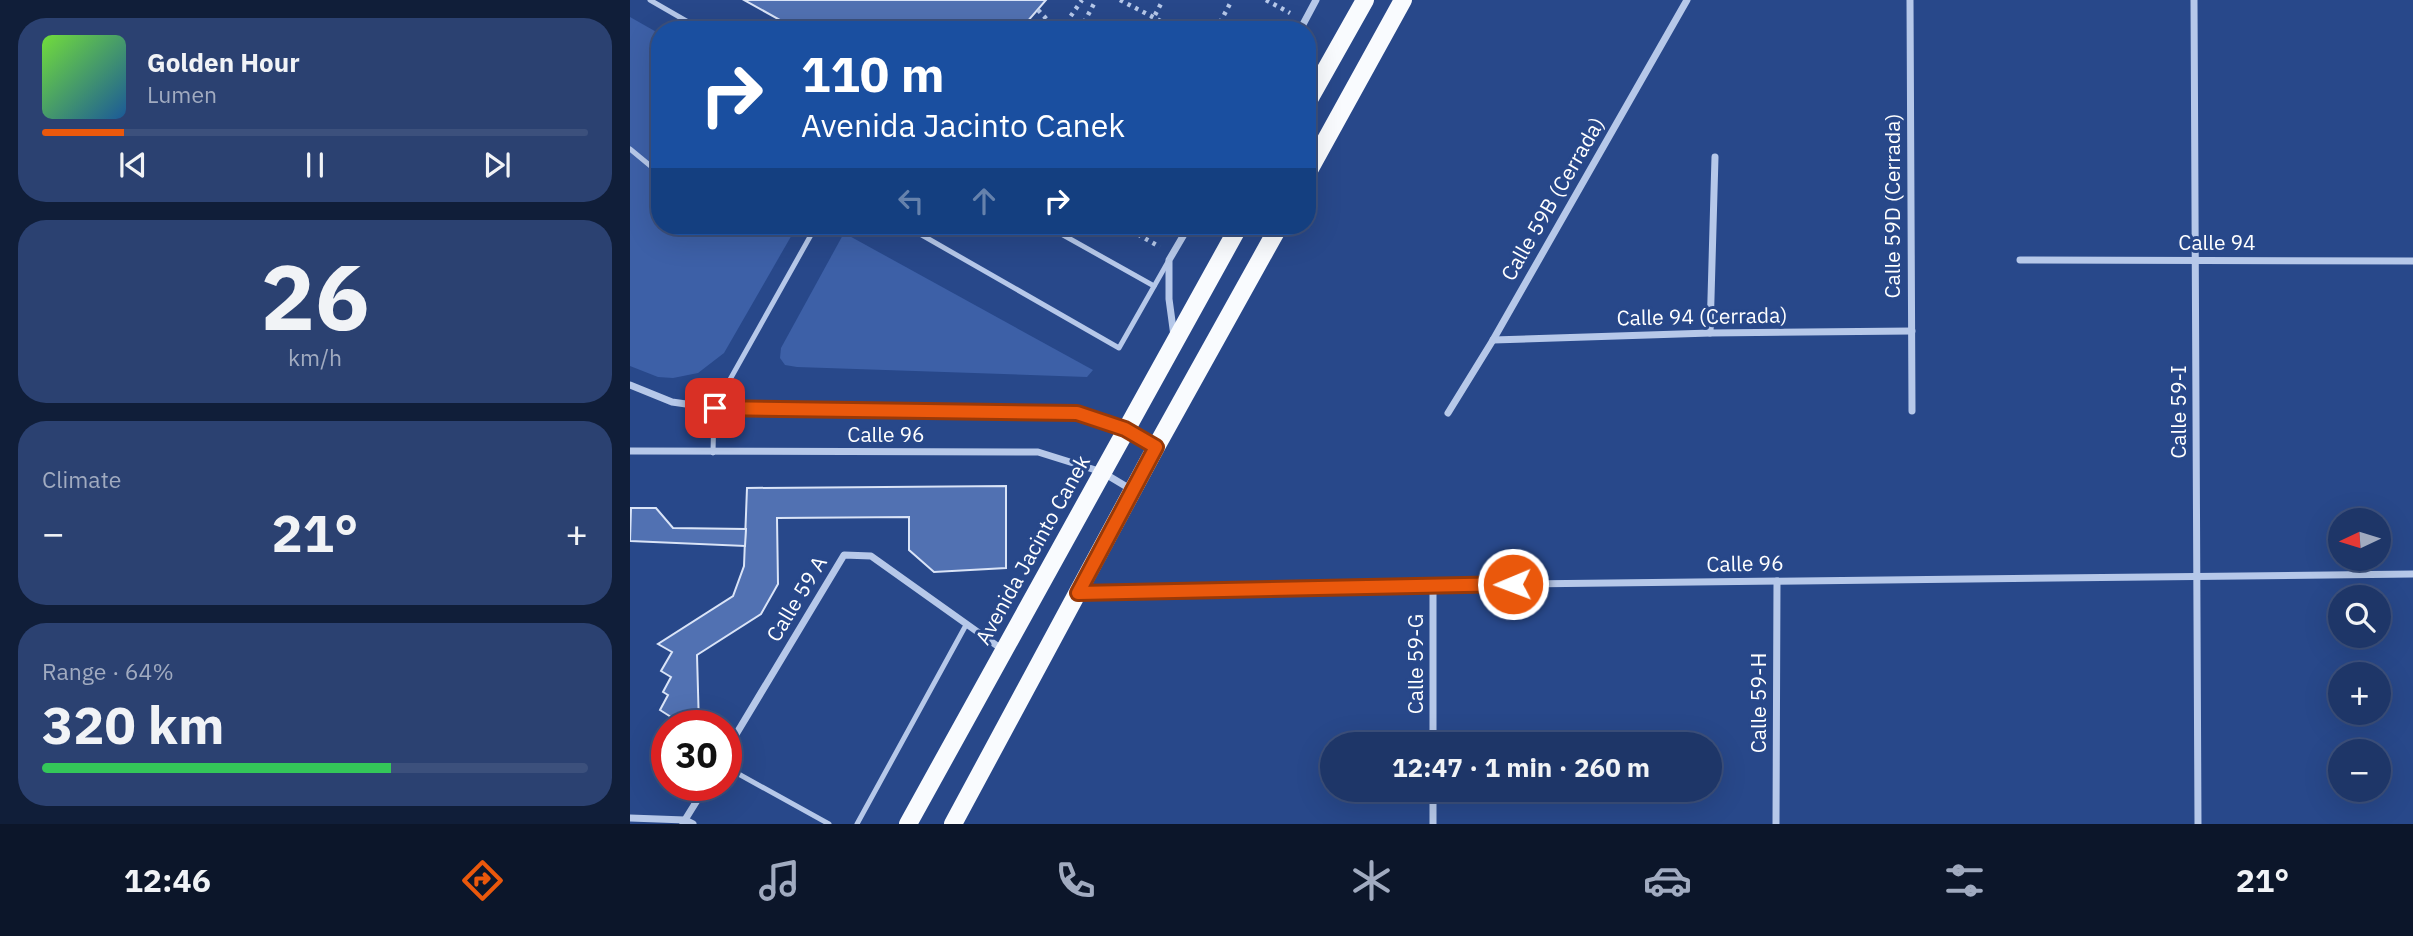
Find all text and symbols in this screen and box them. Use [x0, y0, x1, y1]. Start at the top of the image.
text: 110 m [801, 42, 945, 105]
text: Golden Hour [147, 45, 300, 79]
icon: right [686, 49, 777, 140]
text: Lumen [147, 79, 217, 109]
text: Avenida Jacinto Canek [801, 104, 1125, 146]
street label: Calle 59B (Cerrada) [1494, 112, 1610, 285]
street label: Calle 59D (Cerrada) [1878, 114, 1906, 298]
icon: previous [114, 146, 152, 184]
icon: pause [296, 146, 334, 184]
icon: next [478, 146, 516, 184]
icon: left [892, 182, 930, 220]
icon: ahead [965, 182, 1003, 220]
icon: right [1038, 182, 1076, 220]
street label: Calle 94 [2178, 228, 2256, 256]
text: 26 [260, 237, 370, 355]
street label: Calle 94 (Cerrada) [1616, 301, 1788, 331]
text: km/h [288, 342, 342, 372]
street label: Calle 59-I [2164, 365, 2192, 459]
pin [685, 378, 745, 438]
icon: arrive [696, 389, 734, 427]
street label: Calle 96 [847, 420, 925, 448]
street label: Avenida Jacinto Canek [968, 450, 1096, 649]
text: Climate [42, 464, 121, 494]
text: 21° [272, 499, 358, 566]
text: − [42, 508, 65, 557]
text: + [565, 508, 588, 557]
north arrow [2328, 508, 2390, 570]
map controls [2328, 508, 2391, 802]
position arrow [1476, 547, 1550, 621]
street label: Calle 96 [1706, 548, 1784, 578]
street label: Calle 59 A [760, 550, 833, 647]
button: search [2328, 585, 2391, 648]
street label: Calle 59-G [1401, 614, 1429, 714]
street label: Calle 59-H [1744, 653, 1772, 753]
text: Range · 64% [42, 656, 174, 686]
button: + [2328, 662, 2391, 725]
text: 320 km [42, 691, 224, 758]
speed limit sign: 30 [651, 710, 742, 801]
button: − [2328, 739, 2391, 802]
text: 12:47 · 1 min · 260 m [1392, 750, 1650, 784]
icon: directions [458, 856, 507, 905]
icon: music [755, 856, 804, 905]
icon: phone [1051, 856, 1100, 905]
icon: climate [1347, 856, 1396, 905]
icon: car [1643, 856, 1692, 905]
icon: filters [1940, 856, 1989, 905]
text: 12:46 [124, 859, 211, 901]
text: 21° [2236, 859, 2289, 901]

